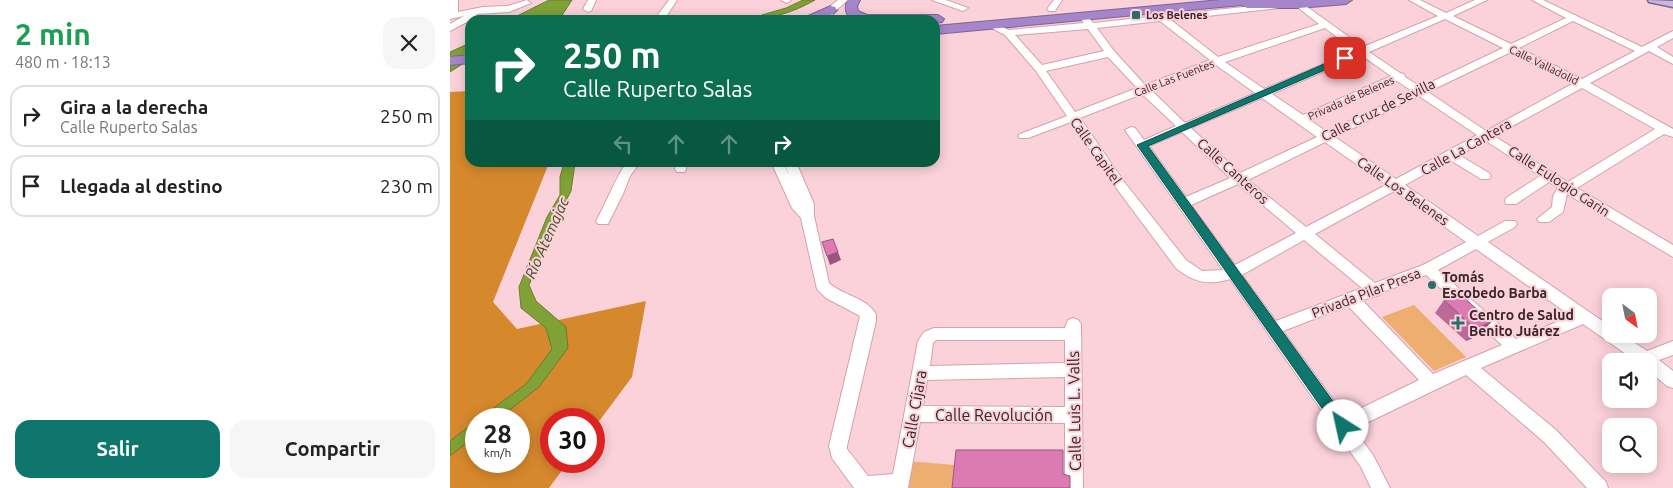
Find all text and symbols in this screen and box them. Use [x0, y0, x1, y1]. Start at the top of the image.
marker: Los Belenes [1130, 9, 1142, 21]
place label: Los Belenes [1146, 9, 1208, 21]
text: 2 min [15, 17, 91, 51]
button: close [383, 17, 435, 69]
icon: right [480, 35, 545, 100]
text: 250 m [563, 35, 661, 75]
pin [1324, 37, 1366, 79]
street label: Calle Valladolid [1507, 43, 1581, 87]
icon: arrive [1331, 44, 1359, 72]
text: 480 m · 18:13 [15, 53, 111, 71]
street label: Calle Las Fuentes [1132, 57, 1216, 99]
street label: Privada de Belenes [1306, 73, 1396, 122]
text: Calle Ruperto Salas [563, 76, 752, 101]
street label: Calle Cruz de Sevilla [1319, 76, 1437, 144]
text: Gira a la derecha [60, 96, 208, 118]
icon: right [17, 102, 45, 130]
text: 250 m [380, 105, 433, 127]
street label: Calle Capitel [1067, 114, 1125, 188]
street label: Calle La Cantera [1418, 115, 1514, 179]
text: Calle Ruperto Salas [60, 118, 198, 136]
icon: left [609, 130, 637, 158]
icon: ahead [662, 130, 690, 158]
icon: ahead [715, 130, 743, 158]
icon: right [768, 130, 796, 158]
street label: Calle Canteros [1194, 135, 1272, 207]
street label: Calle Eulogio Garin [1505, 142, 1613, 220]
street label: Calle Los Belenes [1354, 153, 1452, 229]
icon: arrive [17, 172, 45, 200]
text: Llegada al destino [60, 175, 223, 197]
text: 230 m [380, 175, 433, 197]
water label: Río Atemajac [521, 195, 572, 281]
street label: Privada Pilar Presa [1309, 265, 1423, 321]
place label: Tomás Escobedo Barba [1442, 269, 1547, 301]
marker: Tomás Escobedo Barba [1426, 279, 1438, 291]
north arrow [1602, 288, 1658, 342]
map controls [1602, 288, 1657, 473]
place label: Centro de Salud Benito Juárez [1469, 307, 1574, 339]
marker: Centro de Salud Benito Juárez [1451, 316, 1465, 330]
street label: Calle Luis L. Valls [1064, 351, 1084, 471]
button: sound [1602, 353, 1657, 408]
street label: Calle Cíjara [898, 369, 930, 449]
position arrow [1316, 399, 1368, 451]
street label: Calle Revolución [935, 406, 1053, 424]
speed limit sign: 30 [540, 408, 605, 473]
button: search [1602, 418, 1657, 473]
button: Salir [15, 420, 220, 478]
button: Compartir [230, 420, 435, 478]
text: 28 [483, 420, 512, 448]
text: km/h [484, 446, 511, 459]

